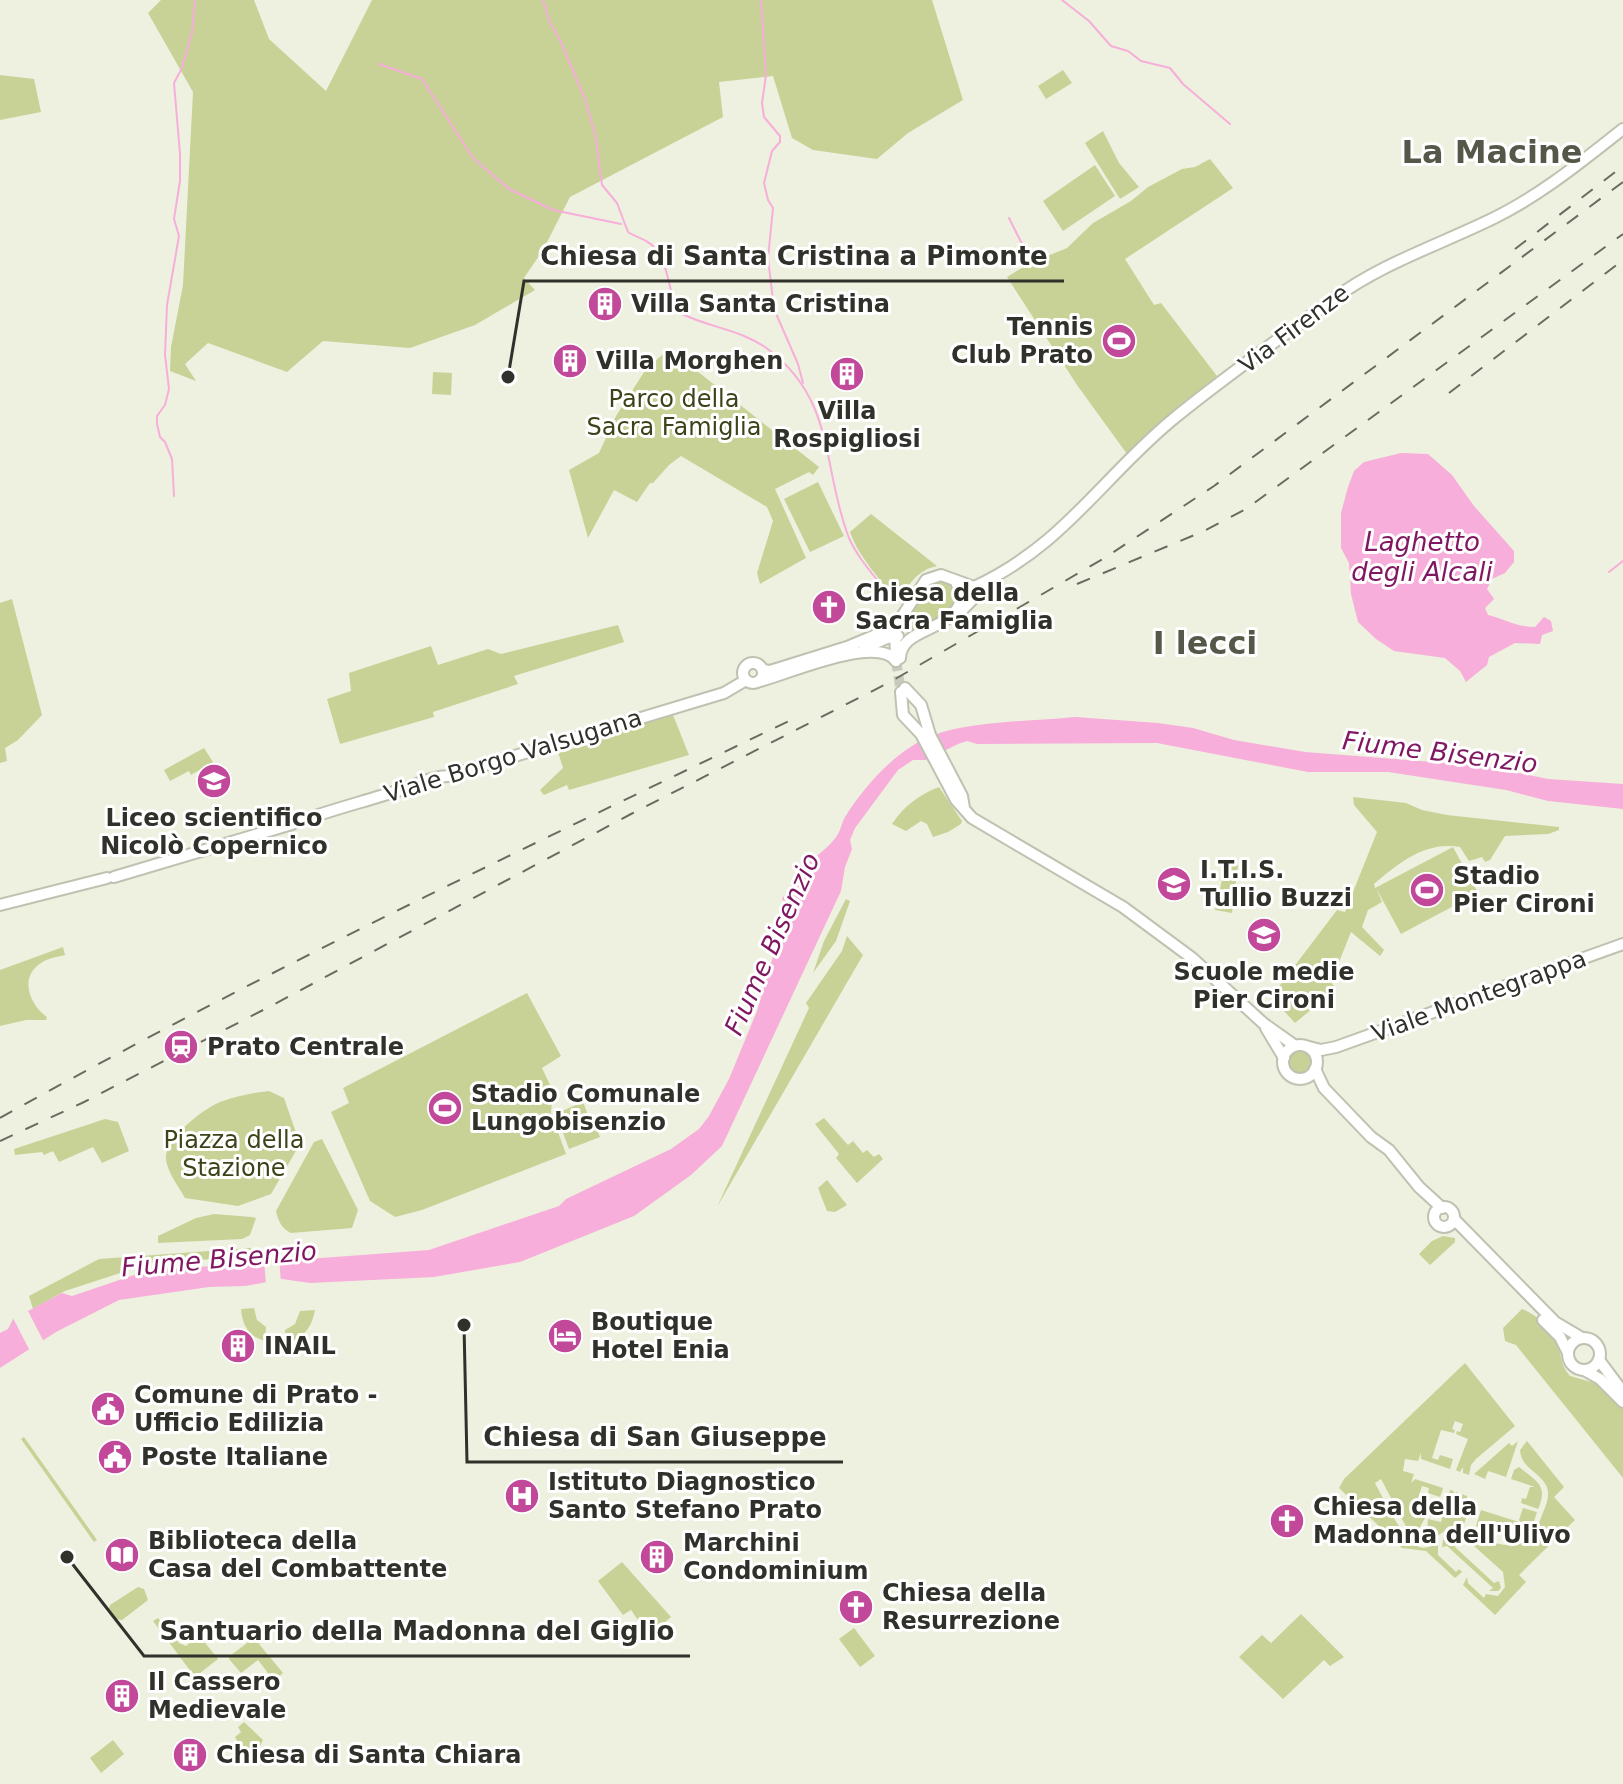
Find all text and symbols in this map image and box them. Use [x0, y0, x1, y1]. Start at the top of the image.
district label: La Macine [1402, 133, 1582, 171]
callout: Chiesa di Santa Cristina a Pimonte [524, 231, 1064, 281]
text: Chiesa di Santa Cristina a Pimonte [540, 241, 1048, 271]
street label: Via Firenze [1234, 279, 1354, 379]
building icon: Villa Santa Cristina [586, 285, 624, 323]
place label: Villa Santa Cristina [631, 290, 890, 318]
place label: Tennis Club Prato [951, 313, 1093, 369]
sports icon: Tennis Club Prato [1100, 322, 1138, 360]
building icon: Villa Morghen [551, 342, 589, 380]
place label: Villa Morghen [596, 347, 783, 375]
building icon: Villa Rospigliosi [828, 355, 866, 393]
park label: Parco della Sacra Famiglia [587, 385, 761, 441]
place label: Villa Rospigliosi [773, 397, 921, 453]
water label: Laghetto degli Alcali [1351, 527, 1493, 587]
place label: Chiesa della Sacra Famiglia [855, 579, 1053, 635]
church icon: Chiesa della Sacra Famiglia [810, 588, 848, 626]
district label: I lecci [1153, 624, 1257, 662]
street label: Viale Borgo Valsugana [381, 703, 645, 809]
water label: Fiume Bisenzio [1341, 725, 1539, 779]
school or university icon: Liceo scientifico Nicolò Copernico [195, 762, 233, 800]
place label: Liceo scientifico Nicolò Copernico [100, 804, 328, 860]
water label: Fiume Bisenzio [718, 848, 826, 1040]
place label: I.T.I.S. Tullio Buzzi [1200, 856, 1352, 912]
place label: Stadio Pier Cironi [1453, 862, 1595, 918]
school or university icon: I.T.I.S. Tullio Buzzi [1155, 865, 1193, 903]
sports icon: Stadio Pier Cironi [1408, 871, 1446, 909]
school or university icon: Scuole medie Pier Cironi [1245, 916, 1283, 954]
street label: Viale Montegrappa [1368, 944, 1590, 1048]
place label: Scuole medie Pier Cironi [1174, 958, 1354, 1014]
station icon: Prato Centrale [162, 1028, 200, 1066]
place label: Prato Centrale [207, 1033, 404, 1061]
place label: Stadio Comunale Lungobisenzio [471, 1080, 700, 1136]
sports icon: Stadio Comunale Lungobisenzio [426, 1089, 464, 1127]
park label: Piazza della Stazione [164, 1126, 304, 1182]
water label: Fiume Bisenzio [120, 1236, 318, 1282]
place label: Boutique Hotel Enia [591, 1308, 730, 1364]
hotel icon: Boutique Hotel Enia [546, 1317, 584, 1355]
building icon: INAIL [219, 1327, 257, 1365]
place label: INAIL [264, 1332, 336, 1360]
place label: Comune di Prato - Ufficio Edilizia [134, 1381, 378, 1437]
public building icon: Comune di Prato - Ufficio Edilizia [89, 1390, 127, 1428]
callout: Chiesa di San Giuseppe [467, 1412, 843, 1462]
text: Chiesa di San Giuseppe [483, 1422, 827, 1452]
public building icon: Poste Italiane [96, 1438, 134, 1476]
place label: Poste Italiane [141, 1443, 328, 1471]
place label: Istituto Diagnostico Santo Stefano Prato [548, 1468, 822, 1524]
hospital icon: Istituto Diagnostico Santo Stefano Prato [503, 1477, 541, 1515]
place label: Chiesa della Madonna dell'Ulivo [1313, 1493, 1571, 1549]
church icon: Chiesa della Madonna dell'Ulivo [1268, 1502, 1306, 1540]
place label: Biblioteca della Casa del Combattente [148, 1527, 447, 1583]
place label: Marchini Condominium [683, 1529, 869, 1585]
library icon: Biblioteca della Casa del Combattente [103, 1536, 141, 1574]
building icon: Marchini Condominium [638, 1538, 676, 1576]
place label: Chiesa della Resurrezione [882, 1579, 1060, 1635]
church icon: Chiesa della Resurrezione [837, 1588, 875, 1626]
callout: Santuario della Madonna del Giglio [144, 1606, 690, 1656]
text: Santuario della Madonna del Giglio [160, 1616, 674, 1646]
place label: Il Cassero Medievale [148, 1668, 286, 1724]
building icon: Il Cassero Medievale [103, 1677, 141, 1715]
building icon: Chiesa di Santa Chiara [171, 1736, 209, 1774]
place label: Chiesa di Santa Chiara [216, 1741, 522, 1769]

